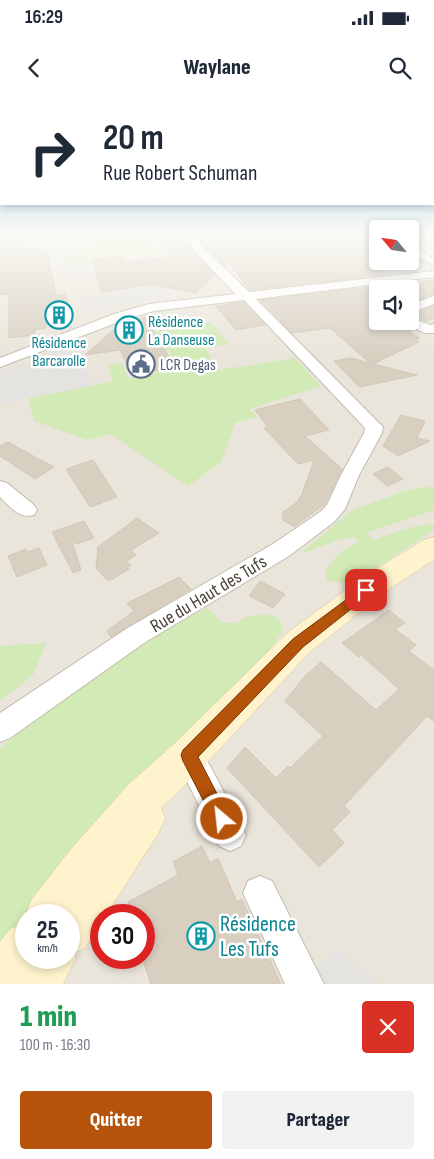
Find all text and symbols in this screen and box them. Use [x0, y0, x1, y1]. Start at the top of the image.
text: 16:29 [25, 6, 63, 29]
icon: back [20, 54, 48, 82]
text: Waylane [183, 54, 251, 81]
icon: search [386, 54, 414, 82]
text: 20 m [103, 117, 164, 160]
icon: right [20, 120, 85, 185]
text: Rue Robert Schuman [103, 160, 257, 187]
north arrow [369, 220, 419, 270]
map controls [369, 220, 419, 330]
button: sound [369, 280, 419, 330]
building icon: Résidence Barcarolle [44, 300, 74, 330]
place label: Résidence La Danseuse [148, 313, 214, 350]
building icon: Résidence La Danseuse [114, 315, 144, 345]
place label: Résidence Barcarolle [31, 334, 87, 371]
public building icon: LCR Degas [126, 349, 156, 379]
place label: LCR Degas [160, 356, 216, 375]
street label: Rue du Haut des Tufs [146, 550, 271, 638]
pin [345, 569, 387, 611]
icon: arrive [352, 576, 380, 604]
position arrow [195, 792, 247, 844]
speed limit sign: 30 [90, 904, 155, 969]
place label: Résidence Les Tufs [220, 911, 296, 963]
text: 25 [37, 915, 58, 946]
building icon: Résidence Les Tufs [186, 921, 216, 951]
text: km/h [37, 941, 58, 956]
text: 1 min [20, 999, 77, 1035]
button: close [362, 1001, 414, 1053]
text: 100 m · 16:30 [20, 1036, 90, 1055]
button: Quitter [20, 1091, 212, 1149]
button: Partager [222, 1091, 414, 1149]

